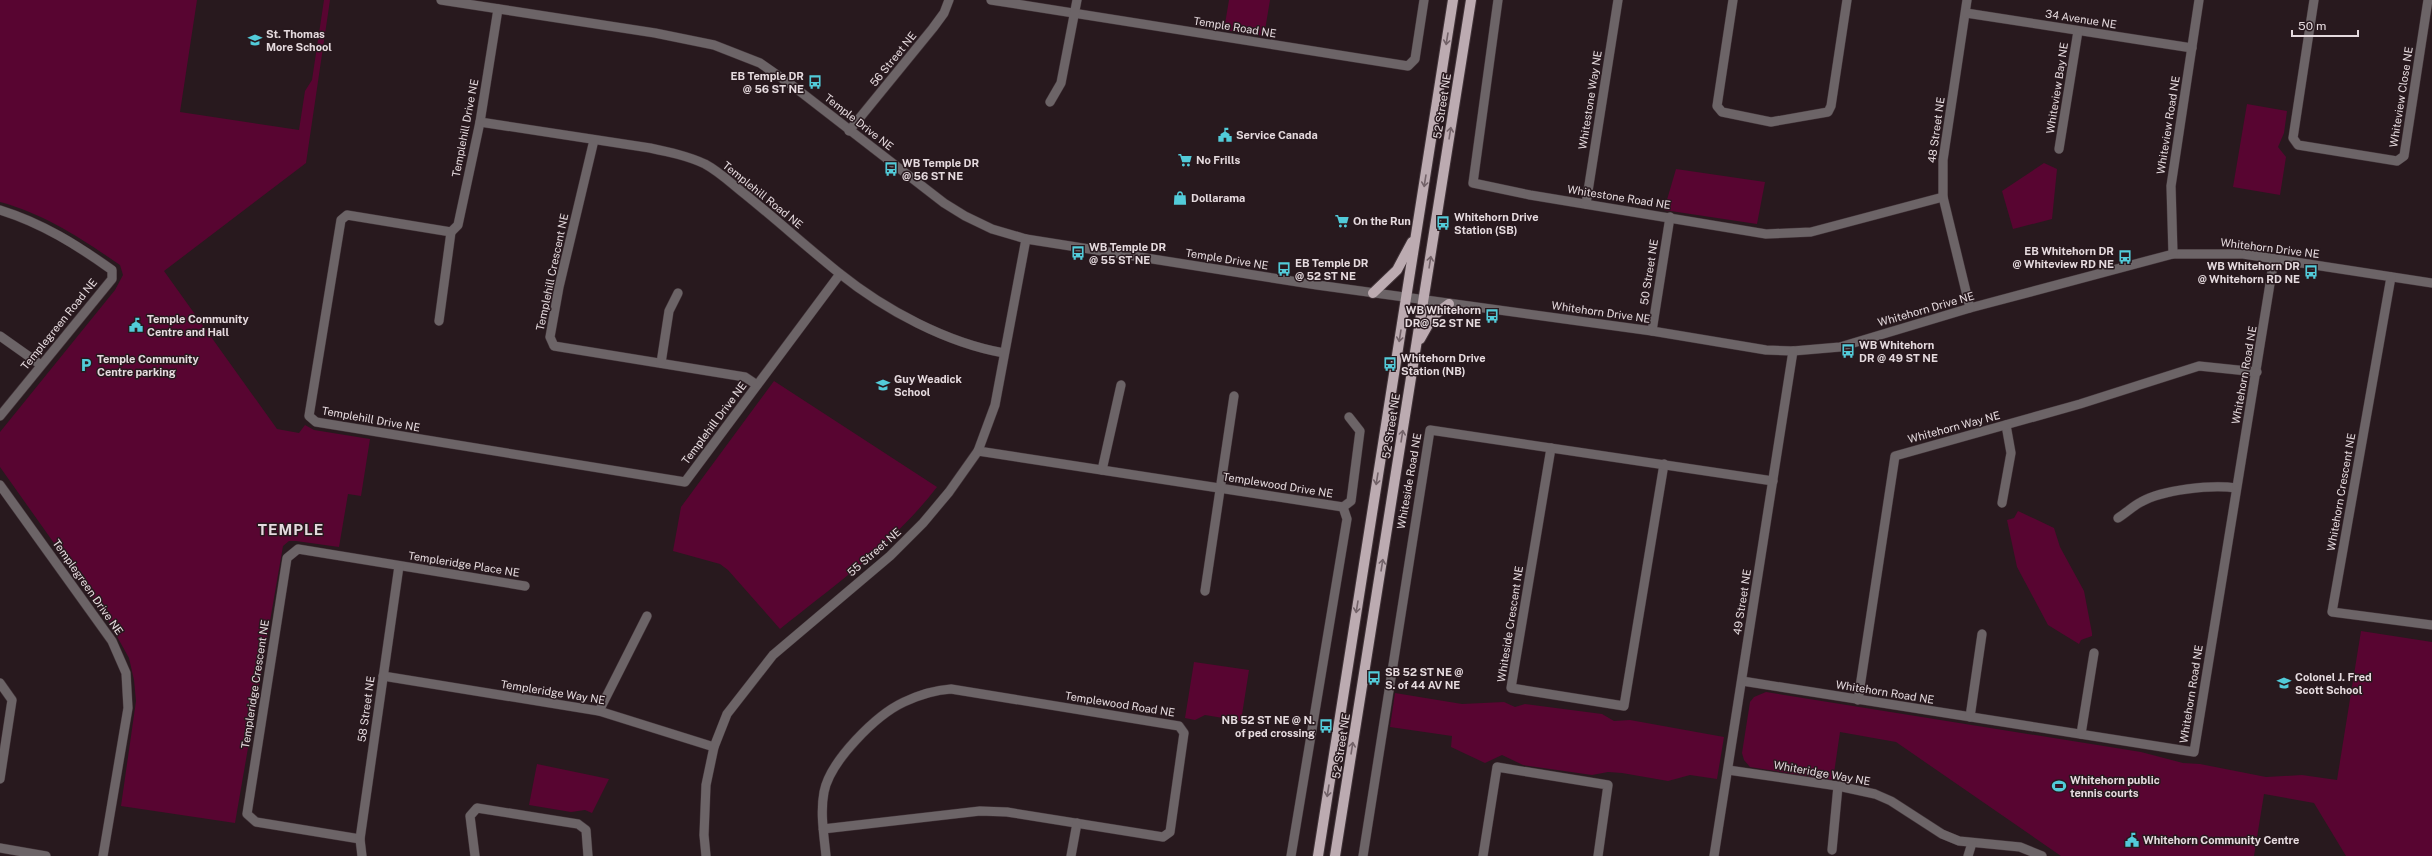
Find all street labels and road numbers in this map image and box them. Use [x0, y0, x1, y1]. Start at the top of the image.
street label: 34 Avenue NE [2045, 7, 2118, 31]
street label: Temple Road NE [1193, 15, 1277, 40]
street label: 56 Street NE [867, 29, 919, 89]
street label: Whiteview Bay NE [2044, 41, 2070, 135]
street label: Whiteview Close NE [2387, 46, 2415, 148]
street label: Whitestone Way NE [1576, 49, 1604, 150]
street label: 52 Street NE [1431, 72, 1453, 140]
street label: Whiteview Road NE [2154, 75, 2182, 175]
street label: Templehill Drive NE [450, 78, 480, 178]
street label: Temple Drive NE [822, 91, 896, 153]
street label: 48 Street NE [1925, 96, 1947, 164]
street label: Templehill Road NE [721, 159, 806, 231]
street label: Whitestone Road NE [1566, 183, 1672, 211]
street label: Templehill Crescent NE [534, 212, 570, 332]
street label: Whitehorn Drive NE [2220, 236, 2320, 260]
street label: 50 Street NE [1638, 238, 1660, 306]
street label: Temple Drive NE [1185, 247, 1270, 272]
street label: Templegreen Road NE [19, 276, 100, 372]
street label: Whitehorn Drive NE [1876, 289, 1976, 329]
street label: Whitehorn Drive NE [1551, 299, 1651, 325]
street label: Whitehorn Road NE [2229, 325, 2259, 425]
street label: Templehill Drive NE [679, 379, 749, 466]
street label: 52 Street NE [1380, 392, 1402, 460]
street label: Templehill Drive NE [321, 404, 421, 434]
street label: Whitehorn Way NE [1907, 409, 2002, 445]
street label: Whiteside Road NE [1395, 432, 1423, 530]
street label: Whitehorn Crescent NE [2325, 432, 2357, 552]
street label: Templewood Drive NE [1222, 470, 1334, 500]
street label: 55 Street NE [845, 525, 903, 578]
street label: Templegreen Drive NE [50, 537, 126, 637]
street label: Templeridge Place NE [407, 549, 521, 579]
street label: Whiteside Crescent NE [1495, 565, 1525, 683]
street label: 49 Street NE [1731, 568, 1753, 636]
street label: Templeridge Crescent NE [239, 619, 271, 749]
street label: Whitehorn Road NE [2177, 644, 2205, 744]
street label: 58 Street NE [355, 675, 377, 743]
street label: Templeridge Way NE [500, 678, 606, 706]
street label: Whitehorn Road NE [1835, 678, 1935, 706]
street label: Templewood Road NE [1064, 689, 1176, 719]
street label: 52 Street NE [1330, 712, 1352, 780]
street label: Whiteridge Way NE [1773, 759, 1872, 787]

